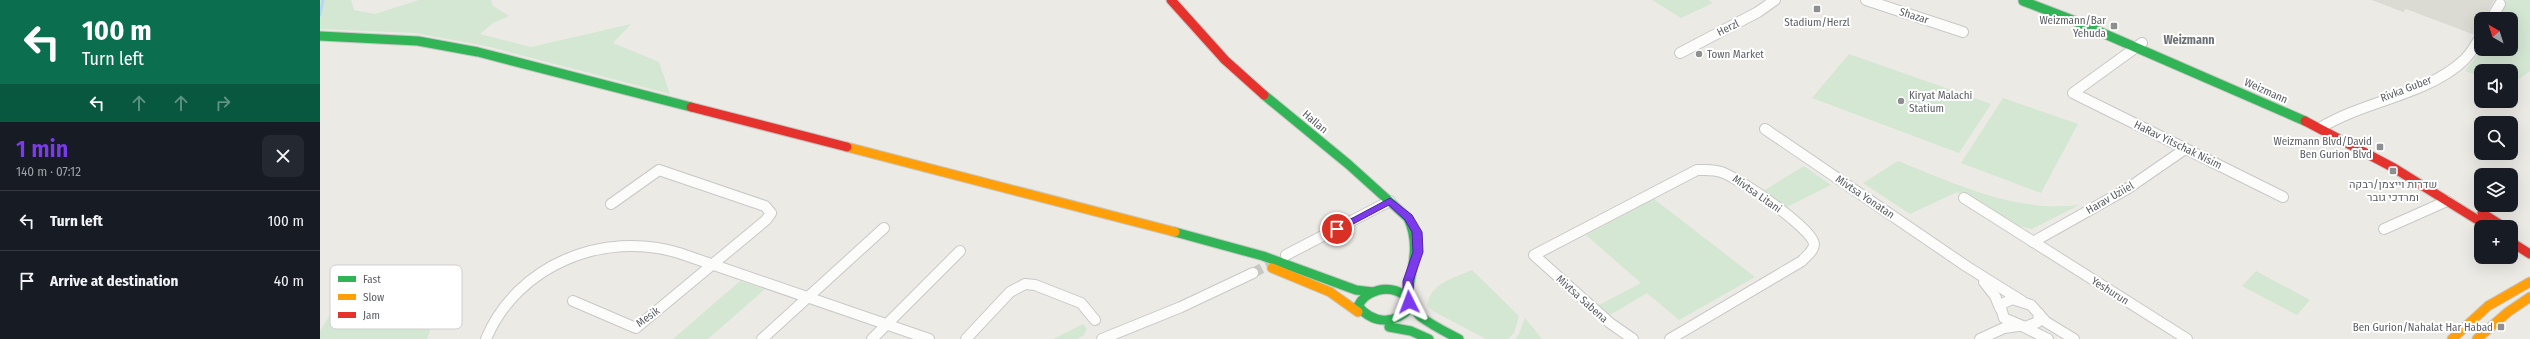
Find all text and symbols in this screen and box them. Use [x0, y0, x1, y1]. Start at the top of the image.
marker: Stadium/Herzl [1812, 4, 1822, 14]
street label: Shazar [1898, 5, 1930, 27]
north arrow [2474, 12, 2518, 56]
map controls [2474, 12, 2518, 264]
text: 100 m [82, 14, 152, 47]
place label: Weizmann/Bar Yehuda [2039, 14, 2106, 40]
icon: left [16, 16, 68, 68]
place label: Stadium/Herzl [1784, 16, 1850, 29]
street label: Herzl [1715, 17, 1741, 39]
marker: Weizmann/Bar Yehuda [2109, 21, 2119, 31]
district label: Weizmann [2163, 33, 2215, 47]
text: Turn left [82, 48, 144, 70]
place label: Town Market [1707, 48, 1764, 61]
marker: Town Market [1694, 49, 1704, 59]
button: sound [2474, 64, 2518, 108]
street label: Rivka Guber [2379, 73, 2434, 105]
street label: Weizmann [2242, 76, 2290, 106]
place label: Kiryat Malachi Statium [1909, 89, 1973, 115]
icon: left [86, 92, 108, 114]
icon: ahead [128, 92, 150, 114]
icon: ahead [170, 92, 192, 114]
icon: right [212, 92, 234, 114]
marker: Kiryat Malachi Statium [1896, 96, 1906, 106]
street label: HaIlan [1300, 108, 1330, 136]
button: search [2474, 116, 2518, 160]
street label: HaRav Yitschak Nisim [2132, 118, 2224, 172]
text: 1 min [16, 135, 68, 163]
button: close [262, 135, 304, 177]
place label: Weizmann Blvd/David Ben Gurion Blvd [2274, 135, 2372, 161]
marker: Weizmann Blvd/David Ben Gurion Blvd [2375, 142, 2385, 152]
text: 140 m · 07:12 [16, 164, 81, 179]
marker: שדרות וייצמן/רבקה ומרדכי גובר [2388, 166, 2398, 176]
button: layers [2474, 168, 2518, 212]
street label: Mivtsa Litani [1730, 172, 1784, 216]
street label: Mivtsa Yonatan [1833, 173, 1897, 221]
place label: שדרות וייצמן/רבקה ומרדכי גובר [2349, 178, 2437, 204]
street label: Harav Uziiel [2084, 179, 2136, 217]
icon: left [16, 210, 38, 232]
text: Turn left [50, 212, 103, 230]
text: 100 m [267, 212, 304, 230]
pin [1320, 212, 1354, 246]
icon: arrive [1326, 218, 1348, 240]
button: + [2474, 220, 2518, 264]
legend [330, 265, 462, 329]
icon: arrive [16, 270, 38, 292]
text: Arrive at destination [50, 272, 178, 290]
text: 40 m [274, 272, 304, 290]
street label: Mivtsa Sabena [1553, 272, 1611, 326]
text: Fast [363, 273, 381, 286]
street label: Yeshurun [2089, 274, 2131, 308]
position arrow [1388, 281, 1430, 323]
text: Slow [363, 291, 384, 304]
street label: Mesik [634, 304, 663, 330]
text: Jam [363, 309, 380, 322]
place label: Ben Gurion/Nahalat Har Habad [2353, 321, 2493, 334]
marker: Ben Gurion/Nahalat Har Habad [2496, 322, 2506, 332]

